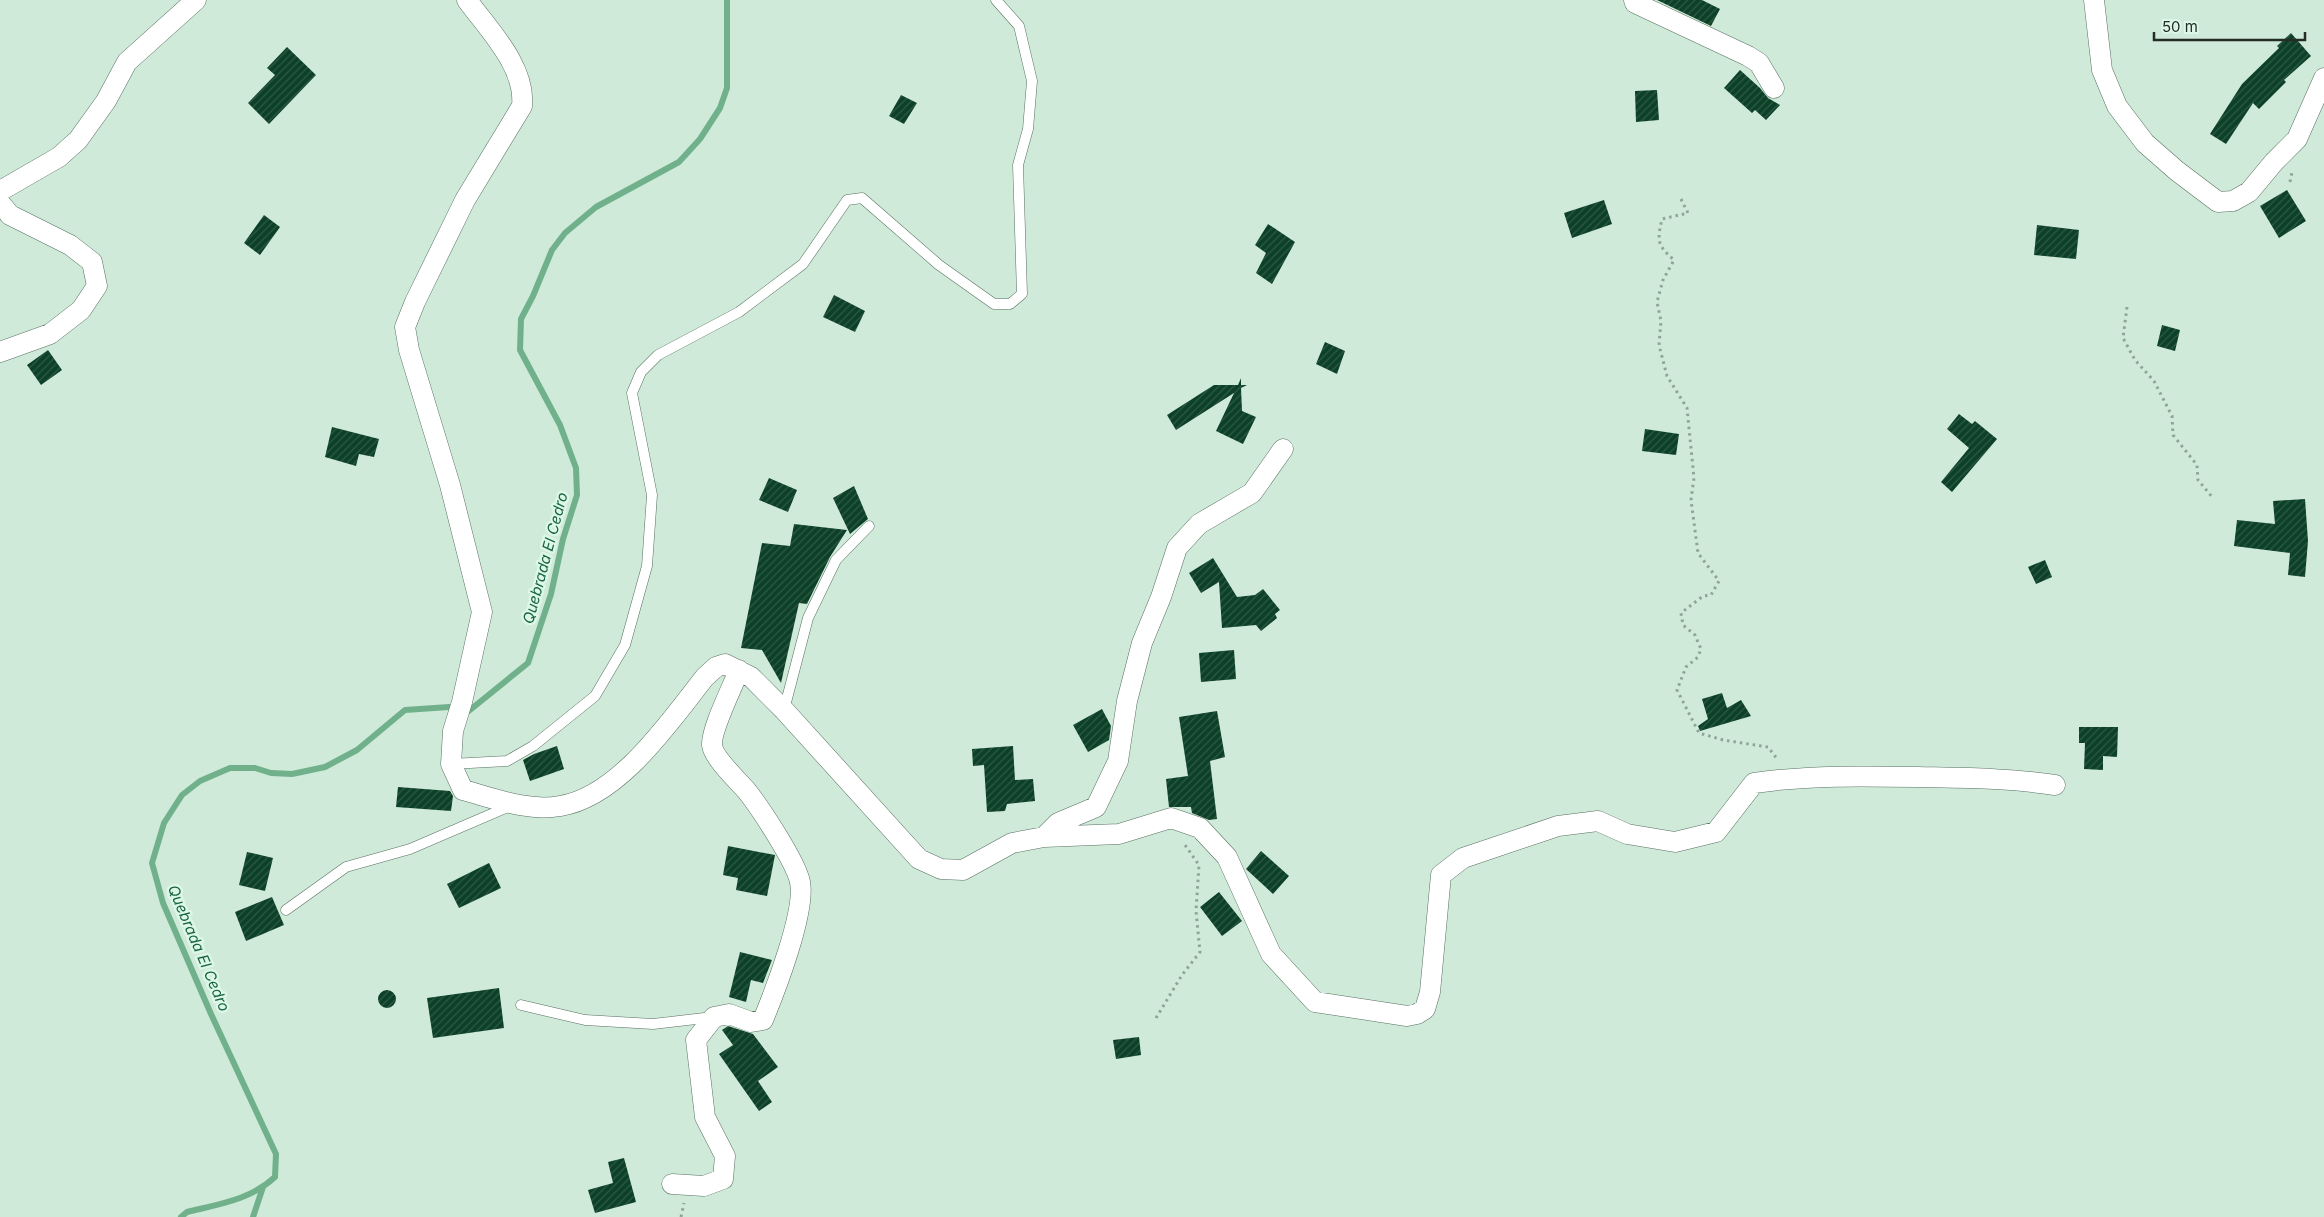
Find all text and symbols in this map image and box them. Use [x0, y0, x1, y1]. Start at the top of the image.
scale bar [2154, 10, 2305, 42]
text: 50 m [2162, 17, 2198, 36]
water label: Quebrada El Cedro [518, 490, 572, 626]
water label: Quebrada El Cedro [164, 882, 234, 1014]

